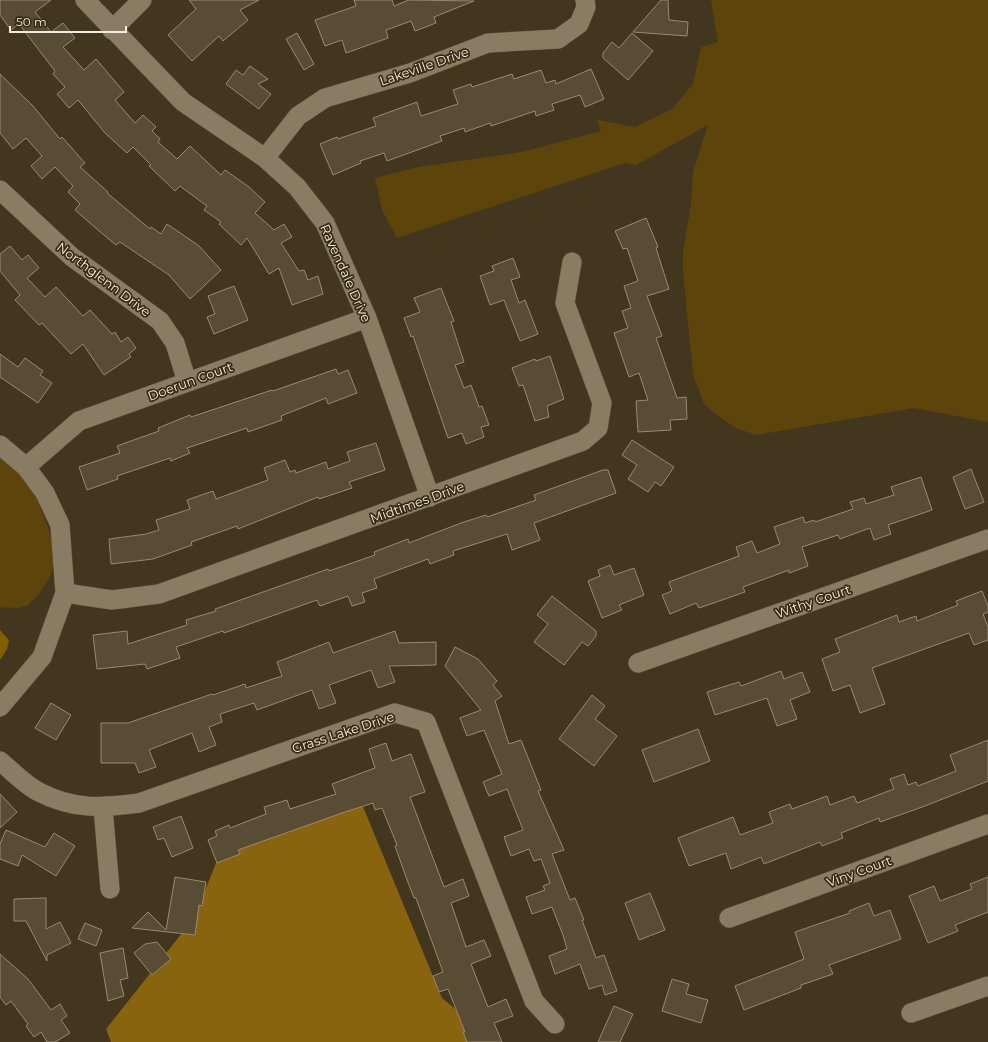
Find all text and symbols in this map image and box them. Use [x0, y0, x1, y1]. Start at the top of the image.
scale bar [10, 8, 126, 34]
text: 50 m [16, 14, 47, 29]
street label: Lakeville Drive [377, 43, 471, 89]
street label: Ravendale Drive [317, 221, 375, 325]
street label: Northglenn Drive [54, 238, 154, 320]
street label: Doerun Court [145, 358, 235, 404]
street label: Midtimes Drive [368, 478, 466, 526]
street label: Withy Court [773, 581, 853, 621]
street label: Grass Lake Drive [290, 708, 396, 756]
street label: Viny Court [824, 852, 894, 890]

